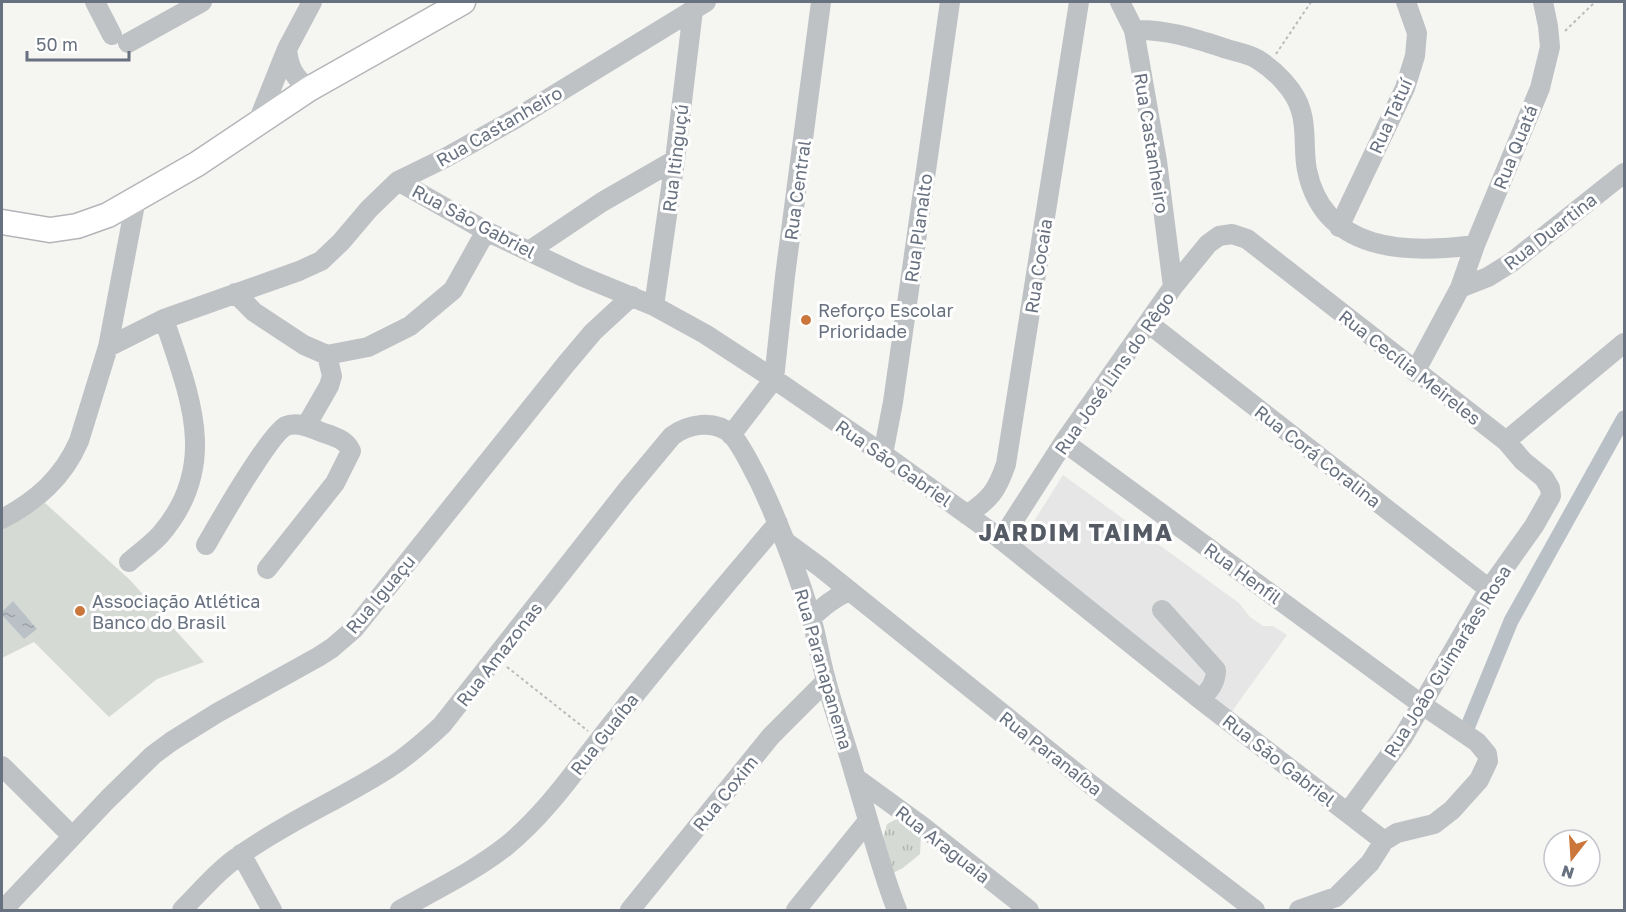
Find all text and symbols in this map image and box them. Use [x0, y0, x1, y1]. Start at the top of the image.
scale bar [27, 24, 129, 62]
text: 50 m [36, 33, 78, 55]
street label: Rua Castanheiro [1130, 71, 1174, 215]
street label: Rua Tatuí [1364, 74, 1417, 157]
street label: Rua Castanheiro [432, 81, 566, 171]
street label: Rua Quatá [1488, 102, 1542, 192]
street label: Rua Itinguçú [657, 103, 693, 213]
street label: Rua Central [779, 138, 815, 242]
street label: Rua Planalto [899, 172, 937, 284]
street label: Rua São Gabriel [409, 179, 540, 263]
street label: Rua Duartina [1499, 188, 1601, 274]
street label: Rua Cocaia [1020, 217, 1056, 315]
street label: Rua José Lins do Rêgo [1049, 287, 1179, 459]
place label: Reforço Escolar Prioridade [818, 299, 954, 342]
street label: Rua Cecília Meireles [1335, 305, 1485, 429]
marker: Reforço Escolar Prioridade [799, 313, 813, 327]
street label: Rua Corá Coralina [1251, 400, 1385, 512]
street label: Rua São Gabriel [832, 415, 956, 511]
district label: JARDIM TAIMA [978, 517, 1174, 546]
street label: Rua Henfil [1200, 538, 1286, 608]
street label: Rua Iguaçu [341, 550, 419, 638]
street label: Rua João Guimarães Rosa [1379, 561, 1515, 761]
street label: Rua Paranapanema [791, 586, 857, 752]
place label: Associação Atlética Banco do Brasil [92, 590, 261, 633]
street label: Rua Amazonas [451, 597, 547, 711]
marker: Associação Atlética Banco do Brasil [73, 604, 87, 618]
street label: Rua Guaíba [565, 689, 643, 779]
street label: Rua Paranaíba [995, 706, 1107, 800]
street label: Rua São Gabriel [1218, 709, 1340, 811]
street label: Rua Coxim [688, 751, 762, 835]
street label: Rua Araguaia [891, 800, 995, 888]
north arrow [1542, 828, 1602, 888]
text: N [1559, 861, 1576, 884]

